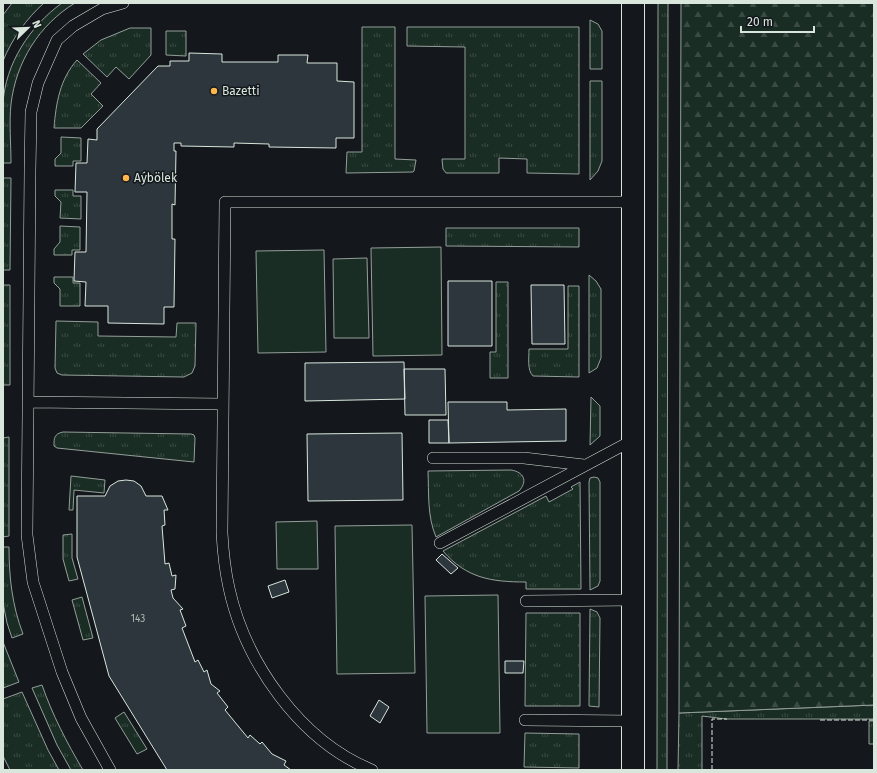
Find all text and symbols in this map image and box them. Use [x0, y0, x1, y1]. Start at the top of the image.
north arrow [8, 8, 48, 48]
scale bar [741, 8, 814, 34]
text: 20 m [747, 15, 773, 29]
text: N [29, 18, 44, 30]
place label: Bazetti [222, 84, 260, 98]
marker: Bazetti [209, 86, 219, 96]
place label: Aýbölek [134, 171, 178, 185]
marker: Aýbölek [121, 173, 131, 183]
house number: 143 [131, 613, 145, 625]

